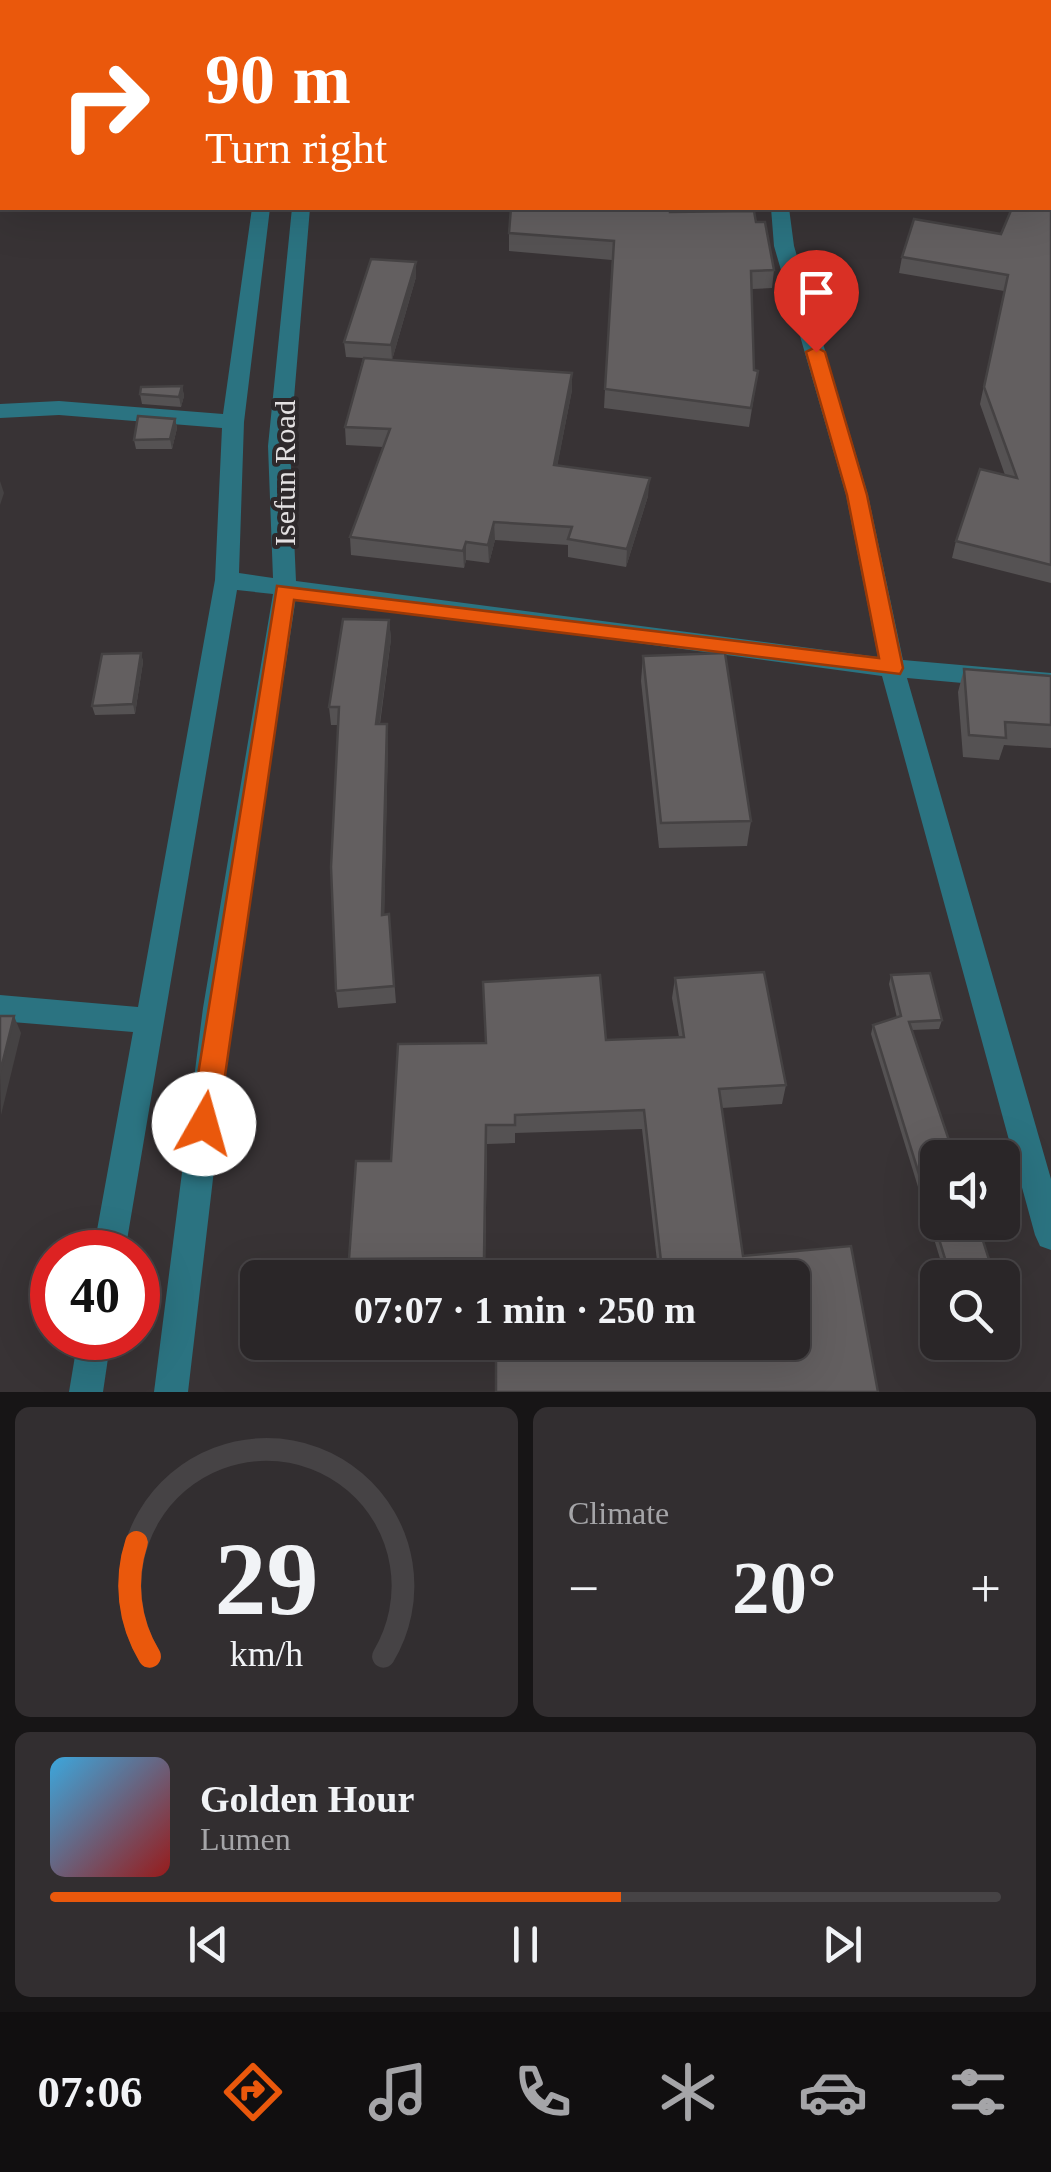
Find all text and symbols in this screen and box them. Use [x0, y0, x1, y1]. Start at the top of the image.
icon: right [40, 40, 170, 170]
text: 90 m [205, 41, 351, 118]
text: Turn right [205, 123, 387, 173]
pin [774, 250, 859, 353]
icon: arrive [789, 265, 844, 320]
street label: Isefun Road [268, 400, 301, 546]
position arrow [152, 1072, 256, 1176]
map controls [920, 1140, 1020, 1360]
button: sound [920, 1140, 1020, 1240]
speed limit sign: 40 [30, 1230, 160, 1360]
button: search [920, 1260, 1020, 1360]
text: 07:07 · 1 min · 250 m [354, 1289, 696, 1331]
text: Climate [568, 1495, 669, 1531]
text: 29 [215, 1521, 319, 1636]
text: 20° [732, 1546, 837, 1629]
text: − [568, 1558, 599, 1619]
text: + [970, 1558, 1001, 1619]
text: km/h [230, 1634, 303, 1674]
text: Golden Hour [200, 1778, 414, 1820]
text: Lumen [200, 1821, 291, 1857]
icon: previous [181, 1917, 236, 1972]
icon: pause [498, 1917, 553, 1972]
icon: next [815, 1917, 870, 1972]
icon: directions [218, 2057, 288, 2127]
icon: music [363, 2057, 433, 2127]
icon: phone [508, 2057, 578, 2127]
icon: climate [653, 2057, 723, 2127]
icon: car [798, 2057, 868, 2127]
icon: filters [943, 2057, 1013, 2127]
text: 07:06 [38, 2067, 143, 2117]

